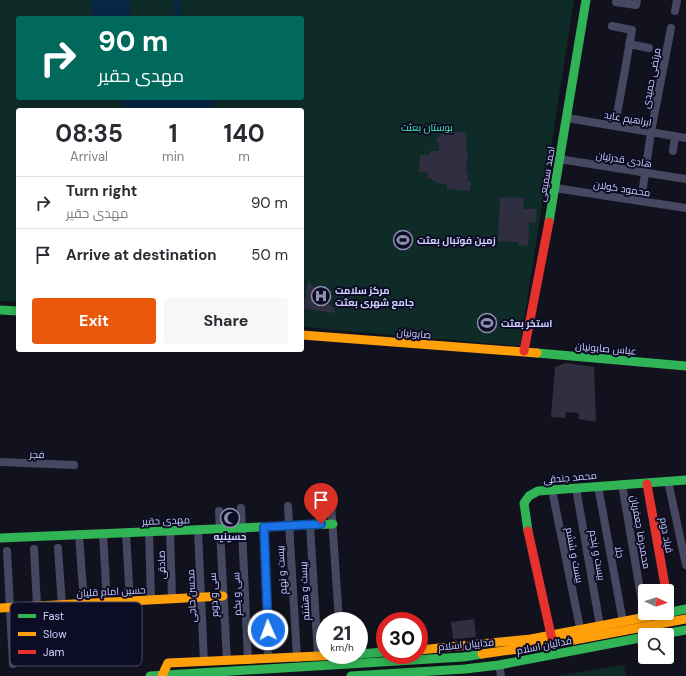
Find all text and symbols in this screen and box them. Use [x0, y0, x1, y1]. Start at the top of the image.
text: 90 m [98, 23, 168, 60]
icon: right [32, 32, 84, 84]
street label: مرتضی حمیدی [639, 47, 664, 110]
text: مهدی حقیر [98, 64, 184, 88]
street label: ابراهیم عابد [603, 108, 653, 130]
text: 08:35 [55, 118, 123, 149]
text: 1 [169, 118, 178, 149]
text: 140 [224, 118, 265, 149]
park label: بوستان بعثت [401, 121, 453, 134]
street label: احمد سمیعی [535, 145, 558, 203]
text: Arrival [70, 148, 108, 165]
text: min [162, 148, 184, 165]
text: m [238, 148, 250, 165]
street label: هادی قدرتیان [595, 149, 653, 170]
street label: محمود کولان [592, 178, 651, 199]
text: Turn right [66, 181, 137, 201]
icon: right [32, 192, 54, 214]
text: 90 m [251, 193, 288, 213]
text: مهدی حقیر [66, 205, 128, 222]
sports icon: زمین فوتبال بعثت [392, 229, 414, 251]
place label: زمین فوتبال بعثت [417, 234, 496, 247]
icon: arrive [32, 244, 54, 266]
text: Arrive at destination [66, 245, 217, 265]
text: 50 m [251, 245, 288, 265]
place label: مرکز سلامت جامع شهری بعثت [335, 284, 414, 310]
hospital icon: مرکز سلامت جامع شهری بعثت [310, 285, 332, 307]
button: Exit [32, 298, 156, 344]
button: Share [164, 298, 288, 344]
sports icon: استخر بعثت [476, 312, 498, 334]
place label: استخر بعثت [501, 317, 552, 330]
street label: صابونیان [396, 326, 432, 341]
street label: عباس صابونیان [575, 339, 637, 358]
street label: فجر [28, 448, 45, 461]
street label: محمد جندقی [543, 469, 597, 486]
pin [304, 483, 338, 524]
icon: arrive [310, 489, 332, 511]
street label: محمدرضا جعفریان [628, 494, 653, 570]
mosque icon: حسینیه [219, 507, 241, 529]
street label: مهدی حقیر [141, 513, 190, 528]
street label: قباد دوم [656, 516, 676, 554]
street label: بیست و ششم [562, 526, 586, 584]
street label: بیست و پنجم [586, 529, 608, 582]
place label: حسینیه [213, 530, 247, 543]
street label: بیست و نهم [273, 545, 291, 595]
street label: جلا [612, 545, 627, 559]
street label: صادقی [154, 550, 169, 580]
street label: بیست و هشتم [296, 561, 314, 621]
street label: محسن حاجی [184, 569, 199, 623]
street label: سی و دوم [206, 572, 222, 617]
street label: سی و یکم [229, 572, 245, 616]
street label: حسین امام قلیان [76, 583, 146, 601]
north arrow [638, 584, 674, 620]
map controls [638, 584, 674, 664]
legend [10, 602, 142, 666]
text: Fast [43, 609, 64, 623]
position arrow [247, 609, 289, 651]
speed limit sign: 30 [376, 612, 428, 664]
text: 21 [333, 620, 351, 646]
text: Slow [43, 627, 67, 641]
button: search [638, 628, 674, 664]
street label: فدائیان اسلام [515, 634, 573, 658]
street label: فداییان اسلام [438, 636, 495, 654]
text: km/h [330, 641, 354, 654]
text: Jam [43, 645, 64, 659]

